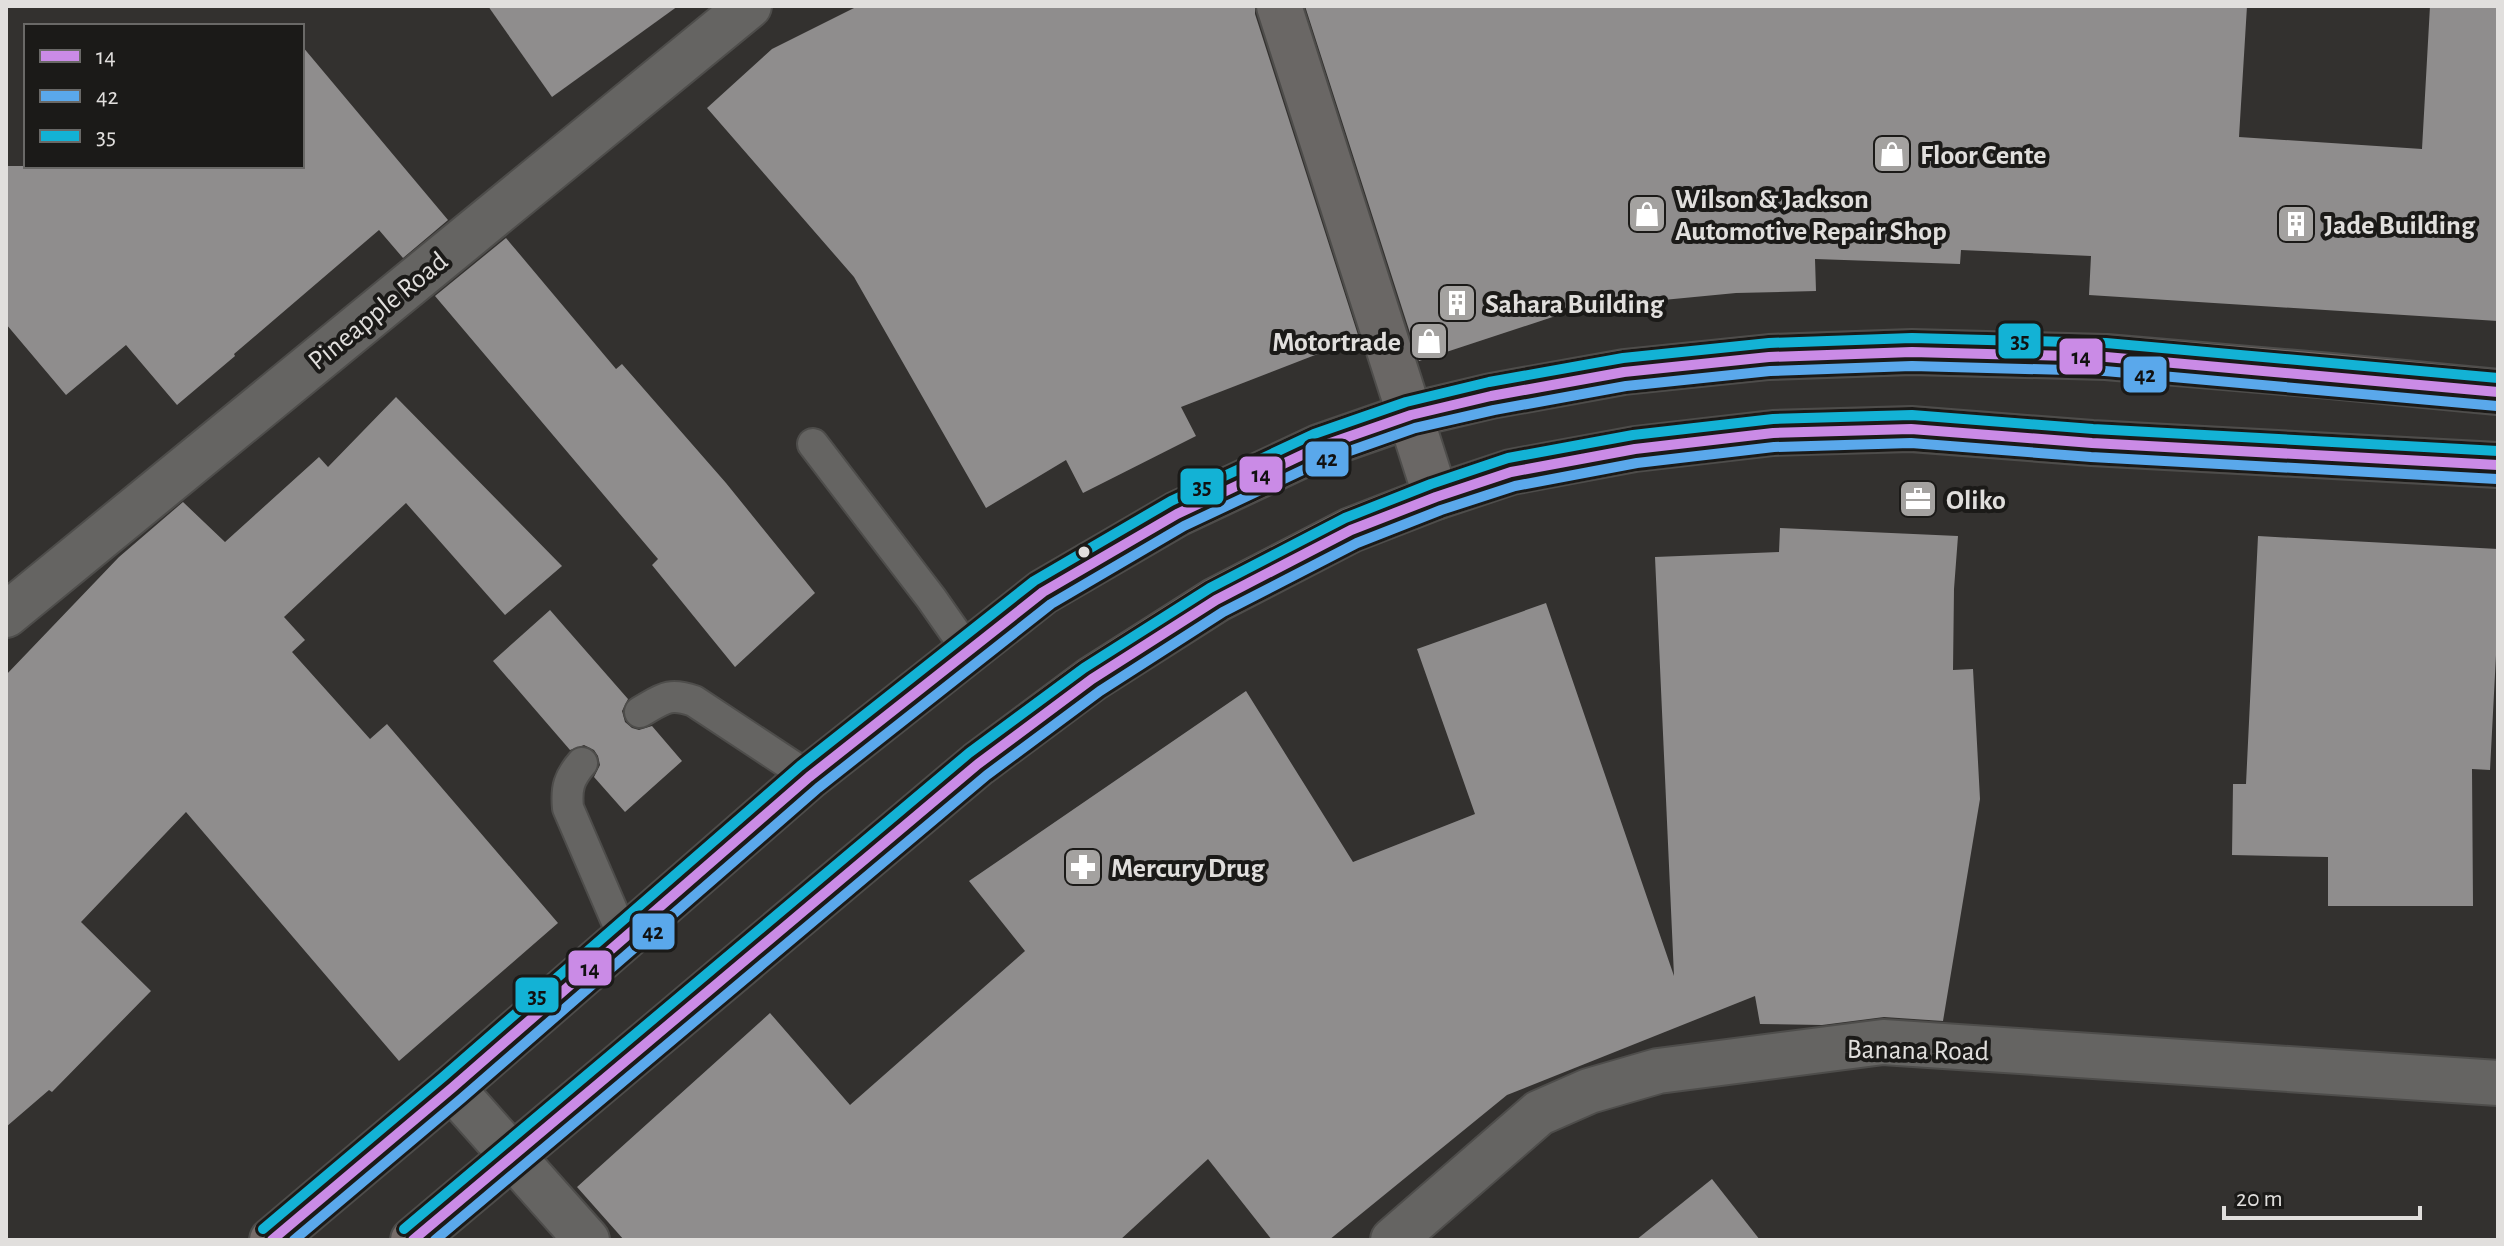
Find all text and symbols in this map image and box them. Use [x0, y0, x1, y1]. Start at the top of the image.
legend [24, 24, 304, 168]
text: 14 [96, 45, 116, 69]
text: 42 [96, 85, 119, 109]
text: 35 [96, 125, 116, 149]
shop icon: Floor Cente [1871, 133, 1913, 175]
place label: Floor Cente [1920, 142, 2046, 170]
place label: Wilson & Jackson Automotive Repair Shop [1675, 186, 1947, 246]
shop icon: Wilson & Jackson Automotive Repair Shop [1626, 193, 1668, 235]
building icon: Jade Building [2275, 203, 2317, 245]
place label: Jade Building [2324, 212, 2476, 240]
street label: Pineapple Road [303, 247, 453, 376]
building icon: Sahara Building [1436, 282, 1478, 324]
place label: Sahara Building [1485, 291, 1665, 319]
shop icon: Motortrade [1408, 320, 1450, 362]
line badge: 35 [1997, 322, 2042, 360]
place label: Motortrade [1272, 329, 1401, 357]
text: 35 [2011, 330, 2030, 352]
line badge: 14 [2058, 337, 2104, 376]
text: 14 [2072, 346, 2091, 368]
line badge: 42 [2122, 355, 2168, 394]
text: 42 [2134, 364, 2156, 386]
line badge: 42 [1304, 440, 1350, 478]
text: 42 [1316, 448, 1338, 470]
line badge: 14 [1238, 455, 1284, 494]
text: 14 [1252, 464, 1271, 486]
line badge: 35 [1179, 467, 1225, 506]
text: 35 [1193, 476, 1212, 498]
office icon: Oliko [1897, 478, 1939, 520]
place label: Oliko [1946, 487, 2006, 515]
unlabelled marker [1076, 544, 1092, 560]
pharmacy icon: Mercury Drug [1062, 846, 1104, 888]
place label: Mercury Drug [1111, 855, 1265, 883]
line badge: 42 [631, 912, 676, 951]
text: 42 [642, 921, 664, 943]
line badge: 14 [567, 949, 613, 987]
text: 14 [581, 958, 600, 980]
line badge: 35 [514, 976, 560, 1014]
text: 35 [528, 985, 547, 1007]
street label: Banana Road [1846, 1036, 1989, 1066]
scale bar [2224, 1170, 2420, 1220]
text: 20 m [2236, 1187, 2283, 1211]

